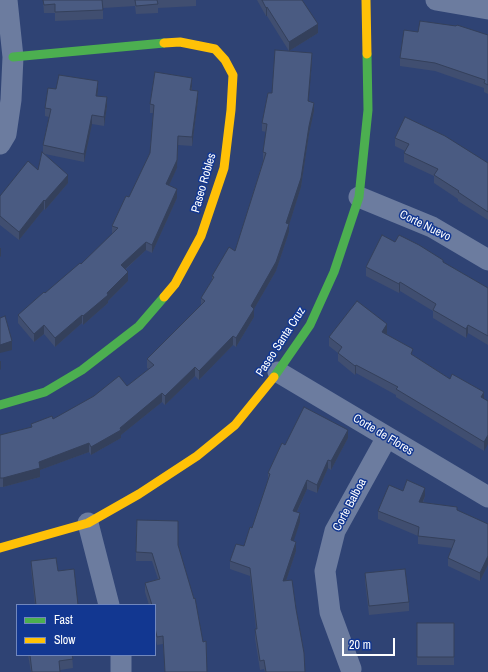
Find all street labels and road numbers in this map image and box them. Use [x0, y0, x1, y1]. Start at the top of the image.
street label: Paseo Robles [189, 152, 219, 214]
street label: Corte Nuevo [397, 207, 453, 245]
street label: Paseo Santa Cruz [253, 305, 309, 379]
street label: Corte de Flores [350, 411, 416, 459]
street label: Corte Balboa [330, 476, 370, 534]

